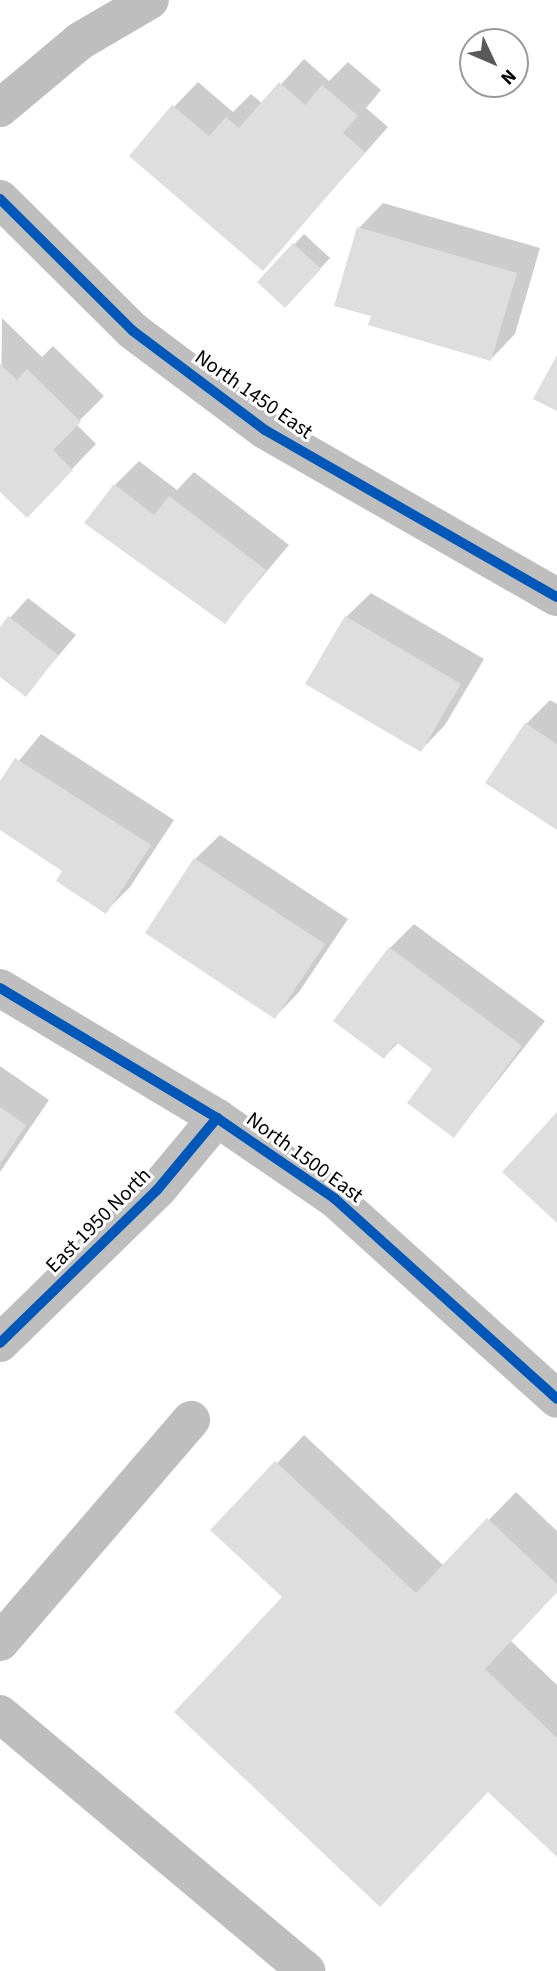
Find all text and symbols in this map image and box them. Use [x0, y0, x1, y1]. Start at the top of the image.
north arrow [459, 28, 529, 98]
text: N [494, 63, 522, 90]
street label: North 1450 East [190, 344, 318, 444]
street label: North 1500 East [242, 1106, 368, 1208]
street label: East 1950 North [40, 1162, 156, 1278]

